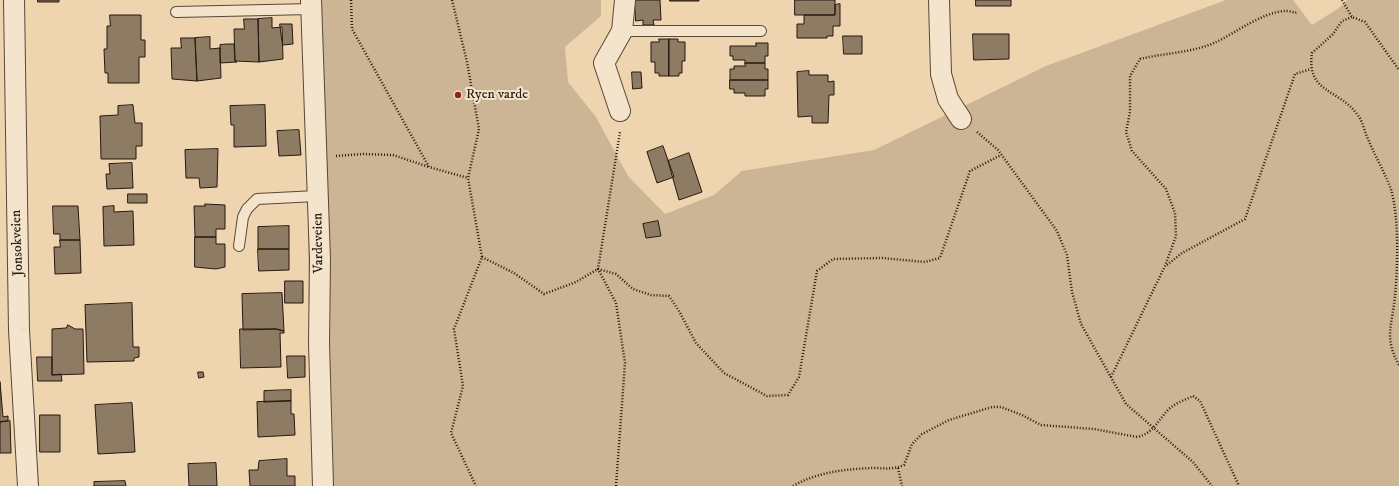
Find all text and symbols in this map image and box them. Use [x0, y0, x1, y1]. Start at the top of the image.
place label: Ryen varde [466, 87, 528, 103]
marker: Ryen varde [453, 90, 463, 100]
street label: Jonsokveien [8, 210, 28, 276]
street label: Vardeveien [310, 213, 328, 273]

